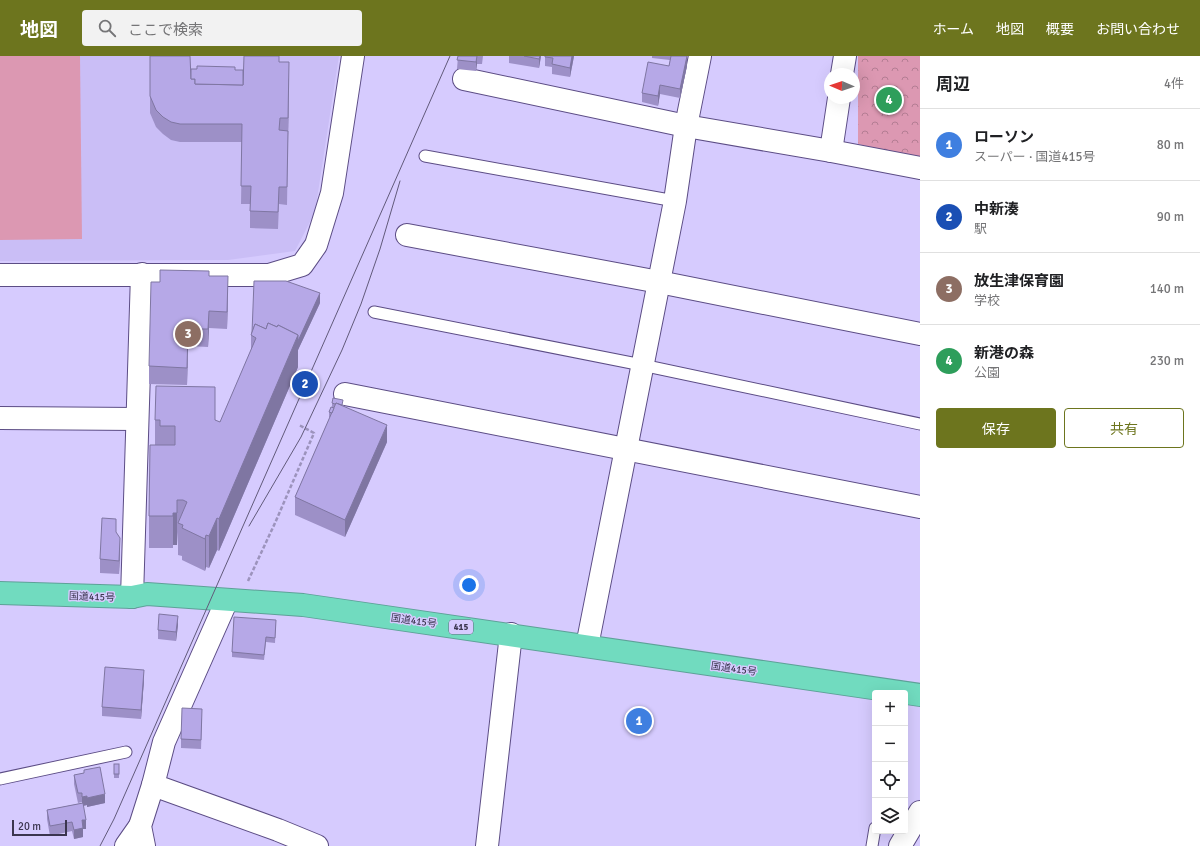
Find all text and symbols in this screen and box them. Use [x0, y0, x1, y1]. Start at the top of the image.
search box [82, 10, 362, 46]
icon: search [96, 17, 118, 39]
text: 地図 [20, 18, 58, 42]
text: ここで検索 [128, 21, 203, 39]
text: ホーム [932, 21, 974, 38]
text: 地図 [996, 21, 1024, 38]
text: 概要 [1046, 21, 1074, 38]
text: お問い合わせ [1096, 21, 1180, 38]
north arrow [824, 68, 860, 104]
text: 周辺 [936, 74, 970, 95]
text: 4件 [1164, 76, 1184, 92]
pin: 4 [876, 85, 902, 115]
text: ローソン [974, 128, 1034, 146]
text: 1 [945, 137, 953, 153]
text: 80 m [1157, 137, 1184, 153]
text: スーパー · 国道415号 [974, 149, 1096, 165]
text: 中新湊 [974, 200, 1019, 218]
text: 2 [945, 209, 953, 225]
text: 90 m [1157, 209, 1184, 225]
text: 駅 [974, 221, 987, 237]
text: 放生津保育園 [974, 272, 1064, 290]
text: 3 [945, 281, 953, 297]
text: 140 m [1150, 281, 1184, 297]
text: 学校 [974, 293, 1000, 309]
pin: 3 [175, 319, 201, 349]
text: 新港の森 [974, 344, 1034, 362]
text: 4 [945, 353, 953, 369]
text: 230 m [1150, 353, 1184, 369]
text: 公園 [974, 365, 1000, 381]
pin: 2 [292, 369, 318, 399]
button: 保存 [936, 408, 1056, 448]
button: 共有 [1064, 408, 1184, 448]
your location [459, 575, 479, 595]
street label: 国道415号 [69, 590, 115, 604]
street label: 国道415号 [390, 612, 438, 630]
road number: 415 [449, 620, 473, 634]
street label: 国道415号 [710, 660, 758, 678]
map controls [872, 690, 908, 834]
button: + [872, 690, 908, 726]
pin: 1 [626, 706, 652, 736]
button: − [872, 726, 908, 762]
button: locate [872, 762, 908, 798]
button: layers [872, 798, 908, 834]
scale bar [12, 818, 67, 837]
text: 20 m [18, 820, 41, 833]

